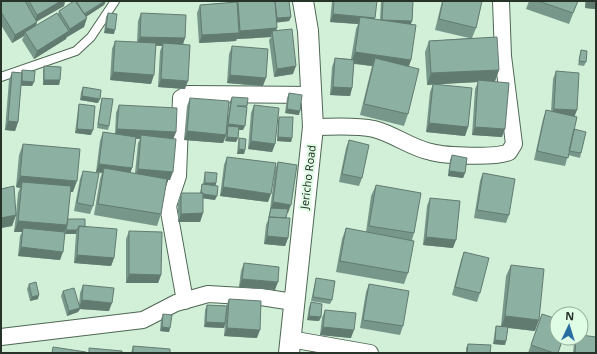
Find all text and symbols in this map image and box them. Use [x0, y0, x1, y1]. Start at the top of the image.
street label: Jericho Road [296, 144, 319, 211]
north arrow [549, 306, 589, 346]
text: N [565, 308, 575, 323]

